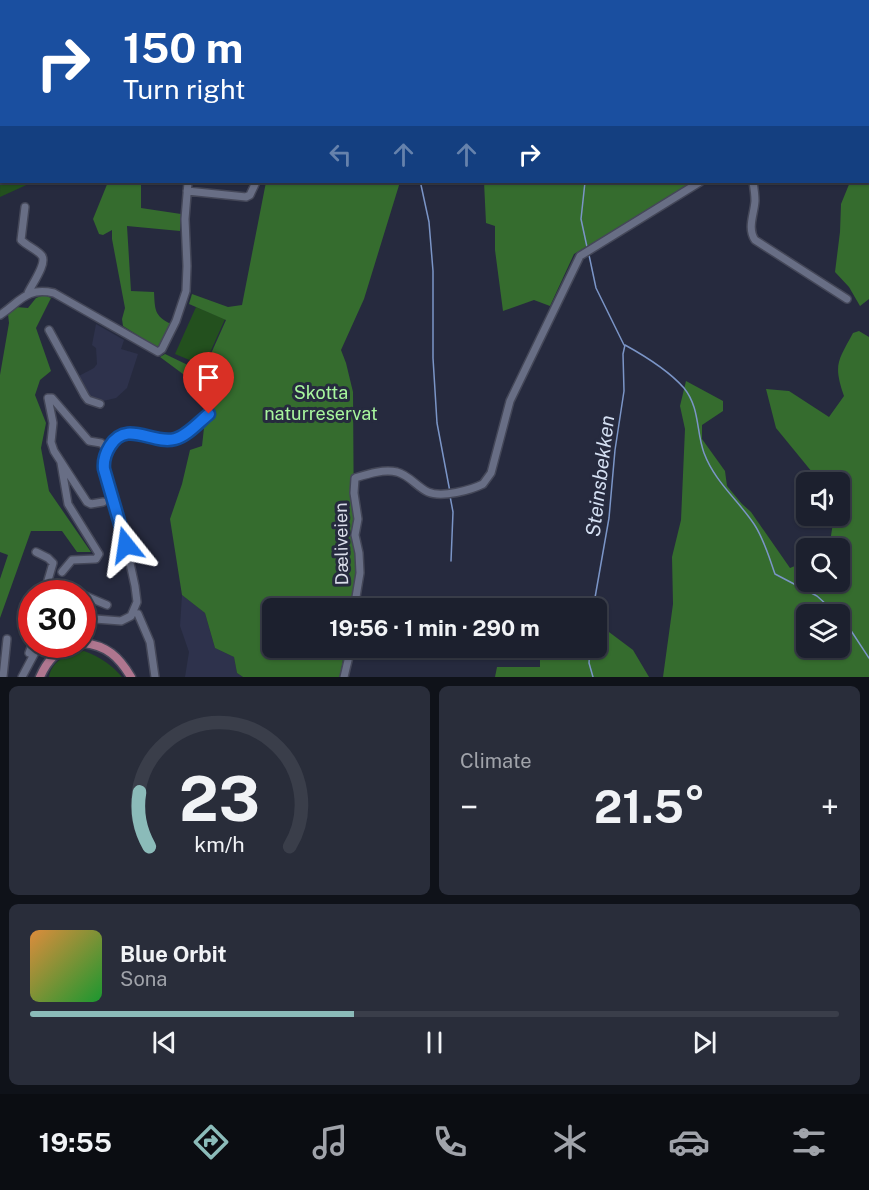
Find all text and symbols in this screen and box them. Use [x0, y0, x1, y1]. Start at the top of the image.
text: 150 m [123, 23, 243, 72]
icon: right [24, 24, 102, 102]
text: Turn right [123, 73, 246, 105]
icon: left [324, 138, 357, 171]
icon: ahead [387, 138, 420, 171]
icon: ahead [450, 138, 483, 171]
icon: right [513, 138, 546, 171]
pin [183, 352, 234, 414]
icon: arrive [192, 361, 225, 394]
park label: Skotta naturreservat [264, 382, 378, 424]
water label: Steinsbekken [581, 414, 619, 538]
map controls [796, 472, 850, 658]
button: sound [796, 472, 850, 526]
street label: Dæliveien [330, 502, 352, 586]
position arrow [94, 513, 158, 577]
button: search [796, 538, 850, 592]
speed limit sign: 30 [18, 580, 96, 658]
button: layers [796, 604, 850, 658]
text: 19:56 · 1 min · 290 m [329, 615, 540, 641]
text: Climate [460, 749, 532, 773]
text: 23 [179, 762, 260, 835]
text: 21.5° [594, 780, 705, 833]
text: − [460, 788, 478, 826]
text: + [821, 788, 839, 826]
text: km/h [194, 833, 245, 858]
text: Blue Orbit [120, 941, 227, 967]
text: Sona [120, 967, 167, 991]
icon: previous [148, 1026, 181, 1059]
icon: pause [418, 1026, 451, 1059]
icon: next [688, 1026, 721, 1059]
icon: directions [190, 1121, 232, 1163]
icon: music [309, 1121, 351, 1163]
icon: phone [429, 1121, 471, 1163]
icon: climate [549, 1121, 591, 1163]
icon: car [668, 1121, 710, 1163]
icon: filters [788, 1121, 830, 1163]
text: 19:55 [39, 1126, 112, 1158]

